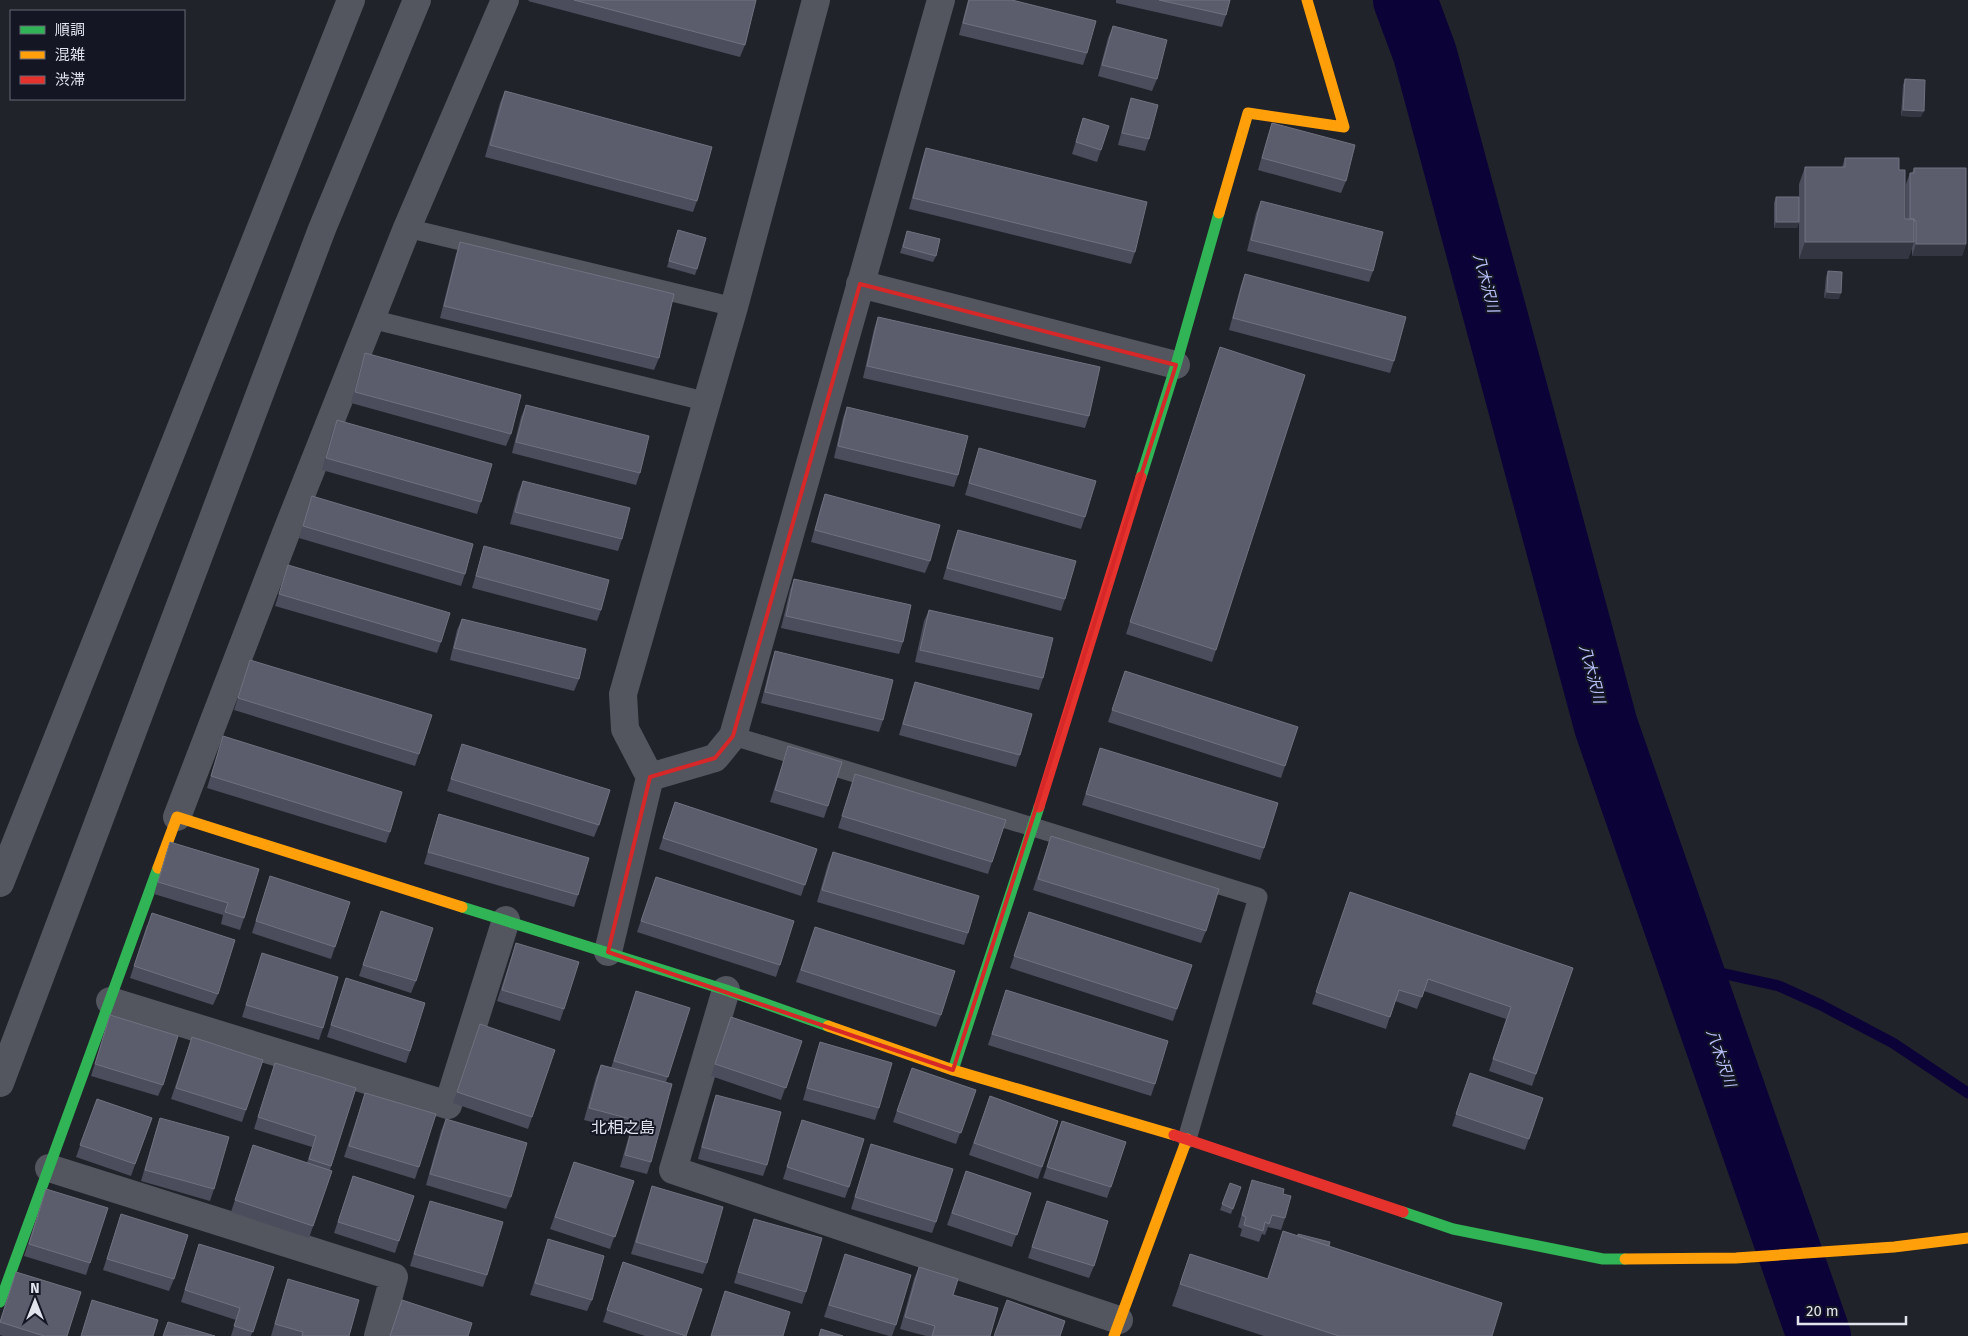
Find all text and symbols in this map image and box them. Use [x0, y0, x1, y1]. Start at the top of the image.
legend [10, 10, 185, 100]
text: 順調 [55, 21, 85, 39]
text: 混雑 [55, 46, 85, 64]
text: 渋滞 [55, 71, 85, 89]
water label: 八木沢川 [1470, 252, 1503, 316]
water label: 八木沢川 [1576, 643, 1609, 707]
water label: 八木沢川 [1703, 1027, 1740, 1091]
district label: 北相之島 [591, 1118, 655, 1137]
north arrow [10, 1276, 60, 1326]
text: N [30, 1280, 40, 1297]
scale bar [1798, 1294, 1906, 1326]
text: 20 m [1806, 1302, 1839, 1320]

